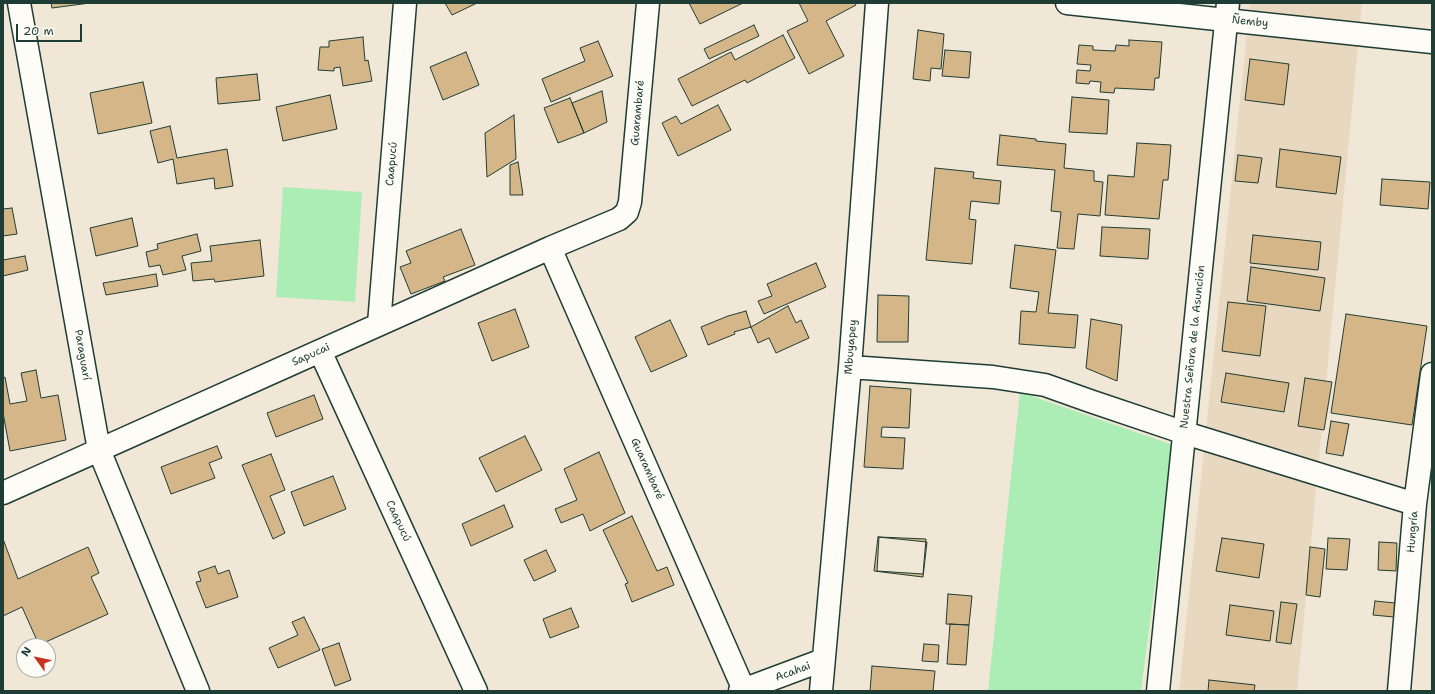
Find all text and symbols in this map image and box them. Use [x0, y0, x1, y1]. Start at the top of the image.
street label: Ñemby [1231, 14, 1269, 30]
scale bar [18, 16, 84, 42]
text: 20 m [23, 23, 54, 39]
street label: Guarambaré [629, 80, 647, 146]
street label: Caapucú [383, 141, 401, 187]
street label: Nuestra Señora de la Asunción [1178, 265, 1208, 429]
street label: Mbuyapey [842, 319, 860, 375]
street label: Paraguarí [71, 329, 93, 381]
street label: Sapucai [290, 341, 332, 369]
street label: Guarambaré [628, 436, 666, 502]
street label: Caapucú [383, 498, 413, 544]
street label: Hungría [1405, 510, 1421, 554]
north arrow [16, 638, 56, 678]
text: N [18, 644, 35, 659]
street label: Acahai [773, 659, 813, 685]

